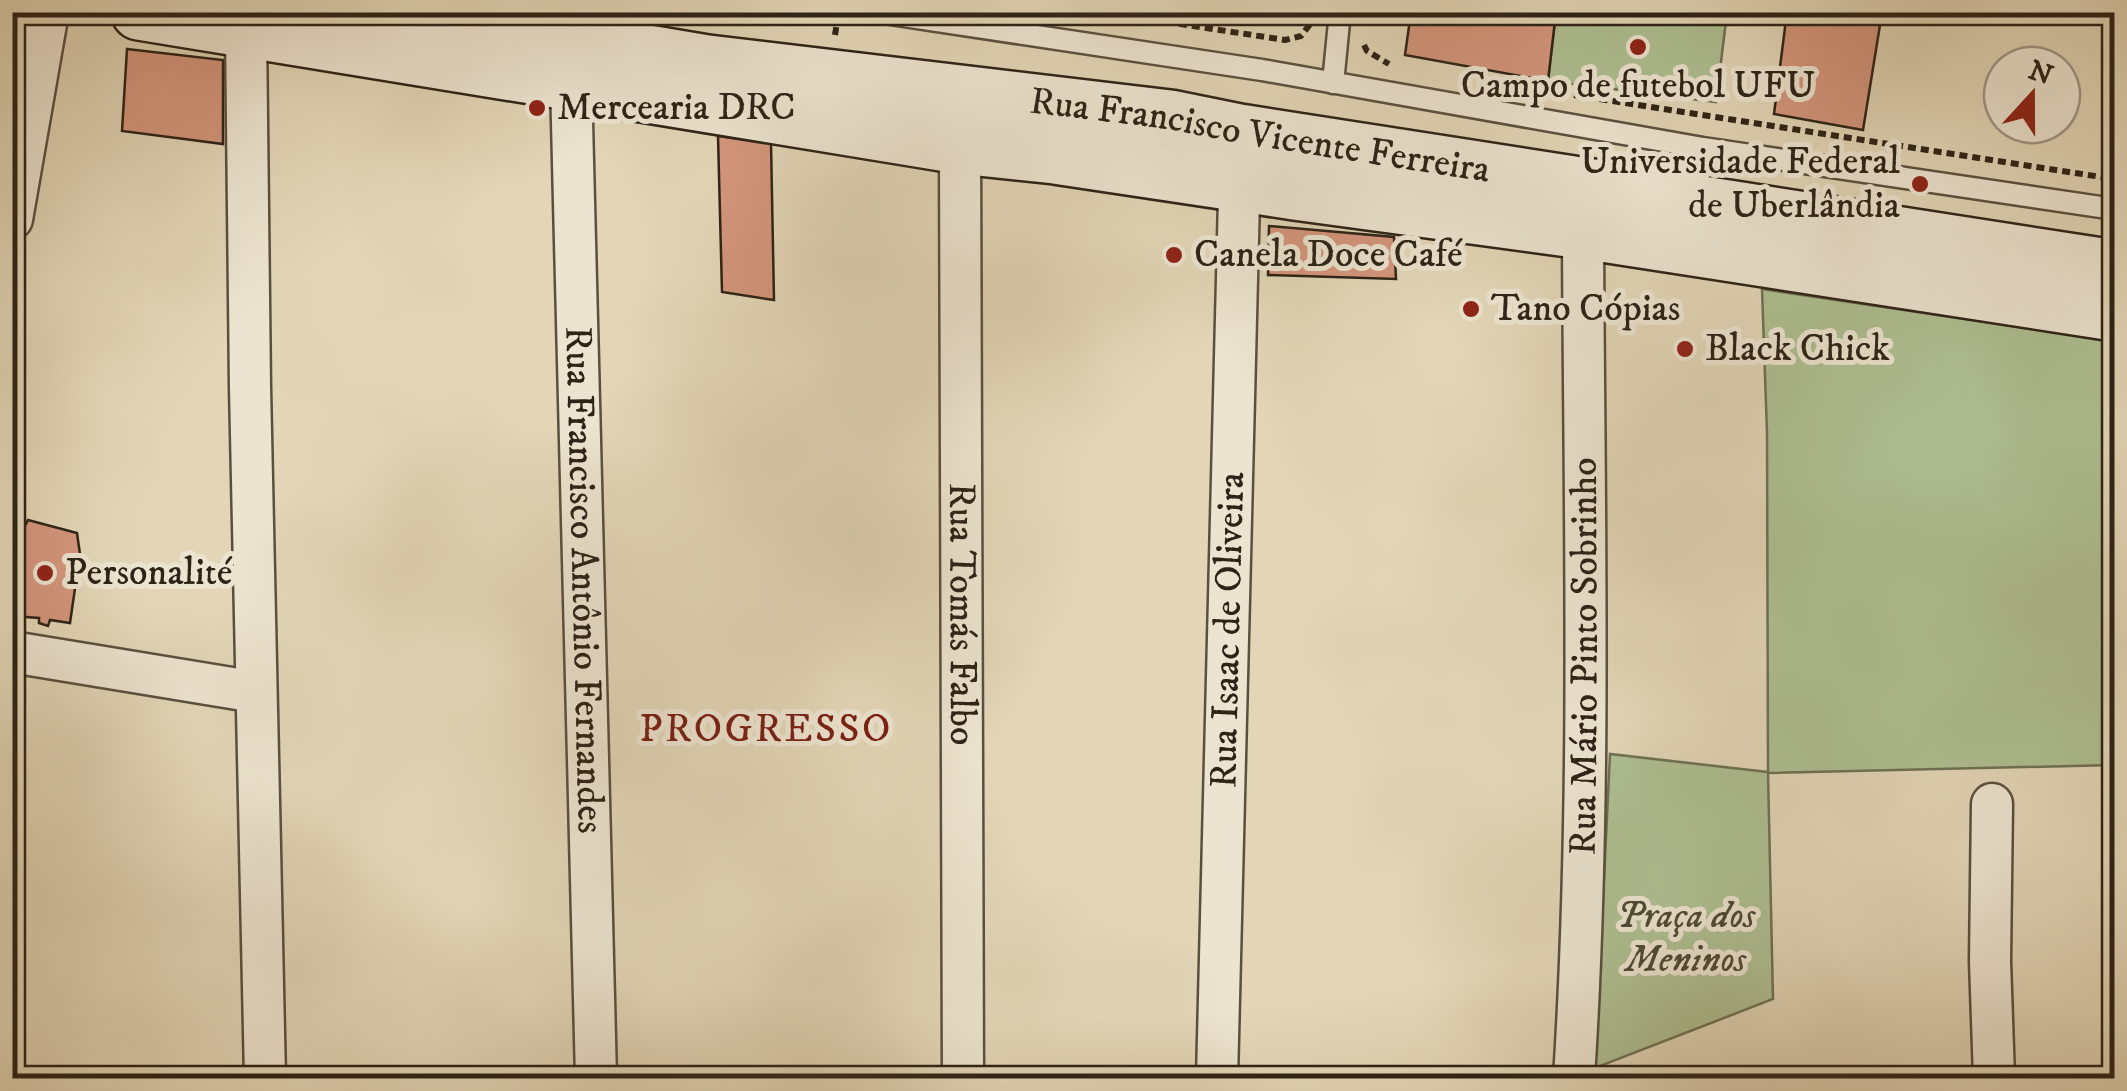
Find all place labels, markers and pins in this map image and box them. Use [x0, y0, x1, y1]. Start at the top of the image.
marker: Campo de futebol UFU [1627, 36, 1649, 58]
place label: Campo de futebol UFU [1461, 62, 1815, 110]
place label: Mercearia DRC [557, 84, 796, 132]
marker: Mercearia DRC [526, 97, 548, 119]
place label: Universidade Federal de Uberlândia [1580, 138, 1901, 230]
marker: Universidade Federal de Uberlândia [1909, 173, 1931, 195]
place label: Canela Doce Café [1194, 231, 1463, 279]
marker: Canela Doce Café [1163, 244, 1185, 266]
place label: Tano Cópias [1491, 285, 1680, 333]
marker: Tano Cópias [1460, 298, 1482, 320]
place label: Black Chick [1705, 325, 1890, 373]
marker: Black Chick [1674, 338, 1696, 360]
place label: Personalité [65, 549, 233, 597]
marker: Personalité [34, 562, 56, 584]

